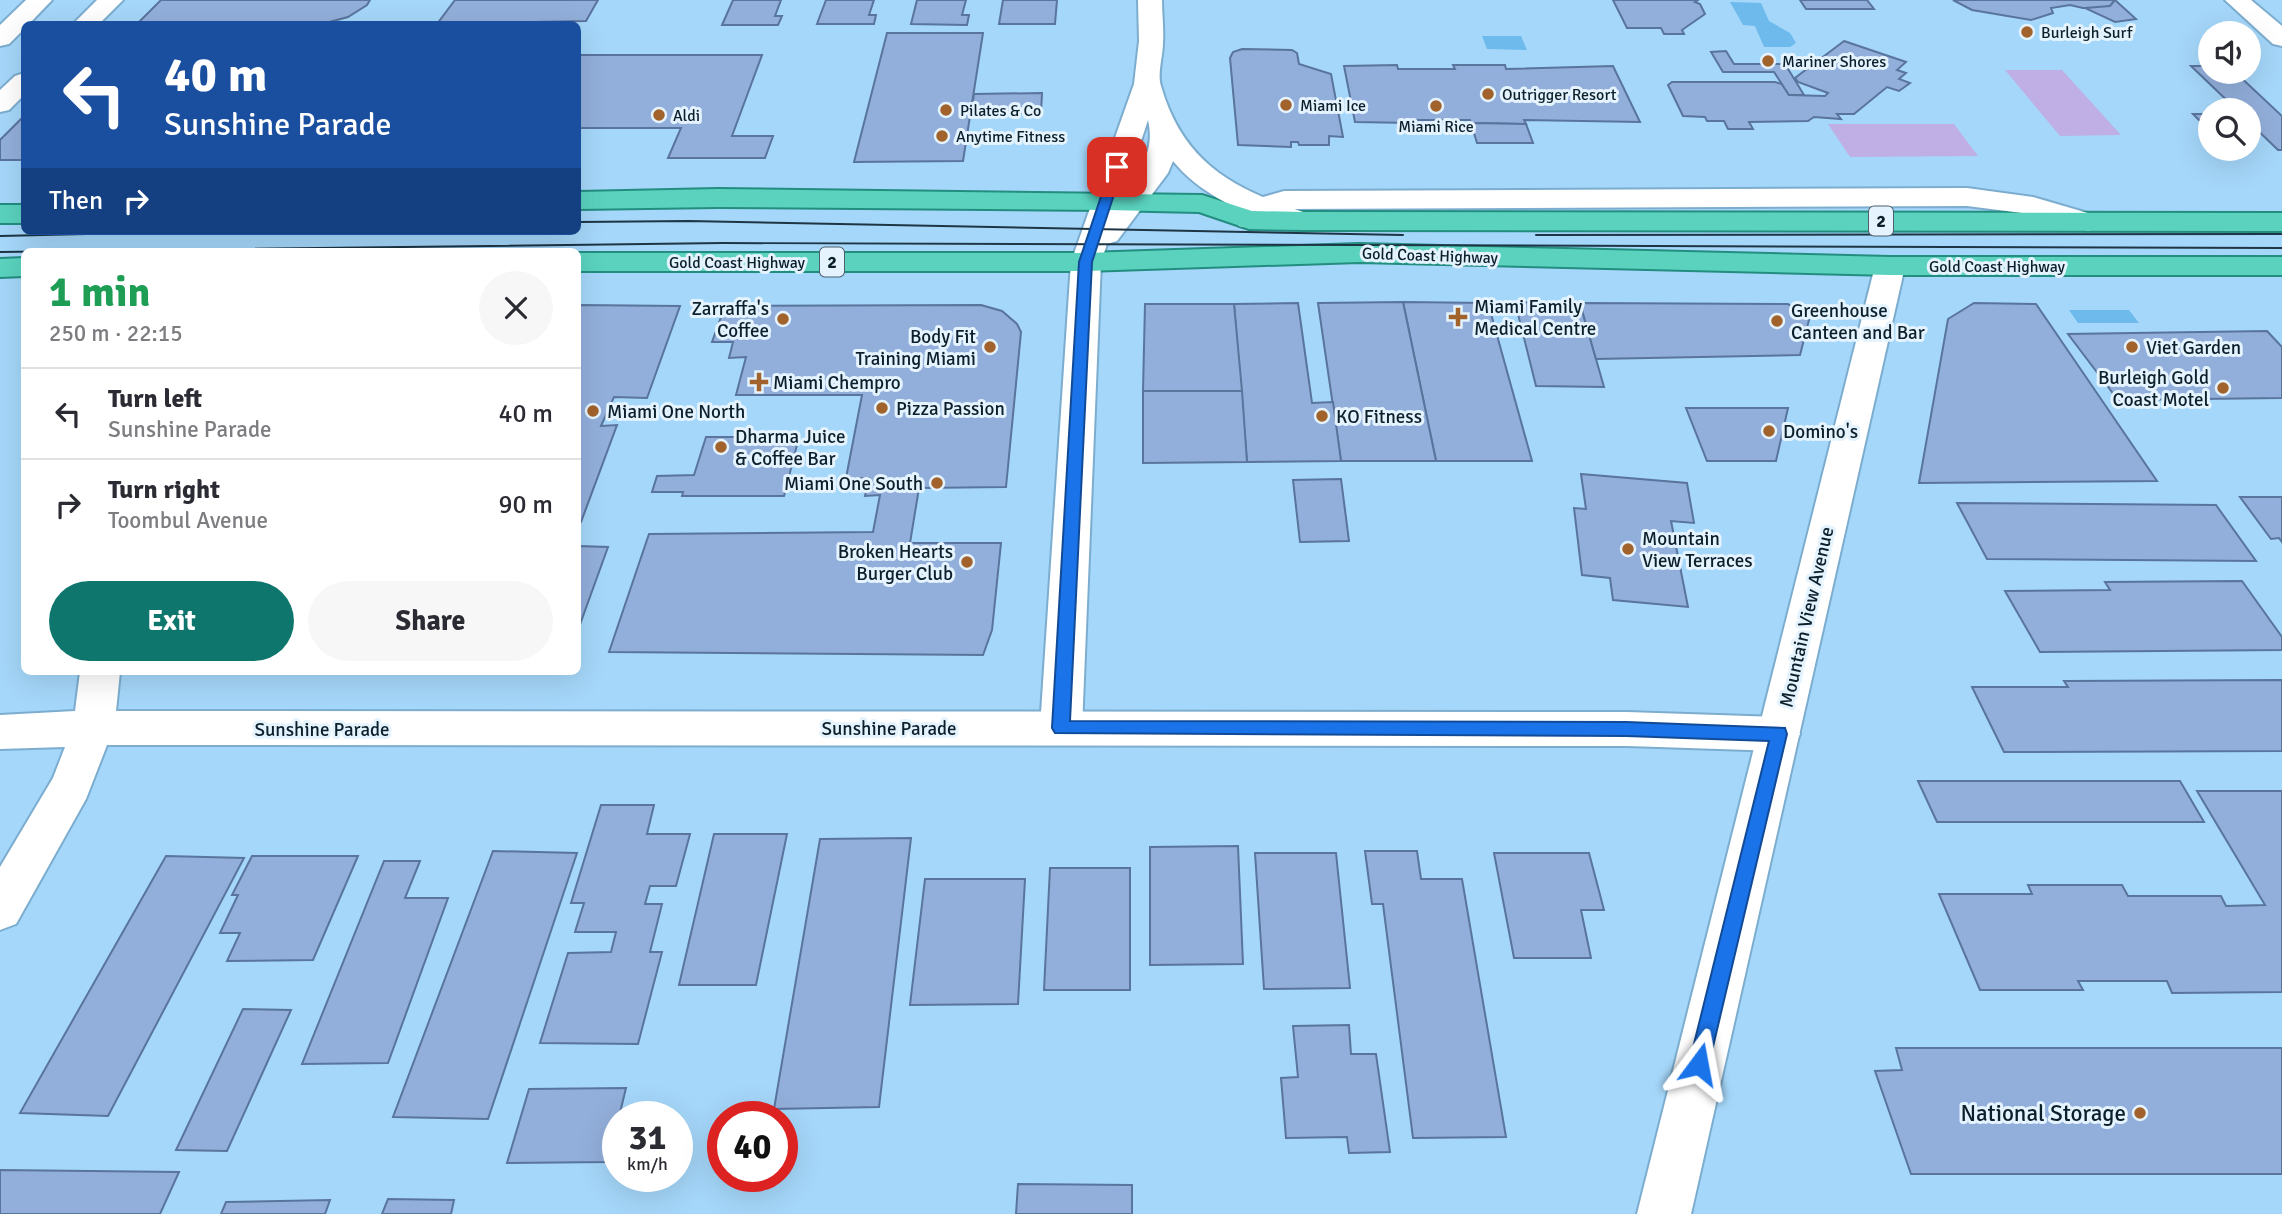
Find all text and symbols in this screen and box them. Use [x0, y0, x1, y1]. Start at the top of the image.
map controls [2198, 21, 2261, 161]
button: sound [2198, 21, 2261, 84]
place label: Burleigh Surf [2041, 23, 2133, 43]
marker: Burleigh Surf [2019, 24, 2035, 40]
text: 40 m [164, 45, 267, 105]
icon: left [49, 49, 140, 140]
place label: Mariner Shores [1782, 52, 1886, 72]
marker: Mariner Shores [1760, 53, 1776, 69]
place label: Outrigger Resort [1502, 85, 1617, 105]
marker: Outrigger Resort [1480, 86, 1496, 102]
place label: Miami Ice [1300, 96, 1366, 116]
marker: Miami Ice [1278, 97, 1294, 113]
marker: Miami Rice [1428, 98, 1444, 114]
button: search [2198, 98, 2261, 161]
place label: Pilates & Co [960, 101, 1041, 121]
marker: Pilates & Co [938, 102, 954, 118]
text: Sunshine Parade [164, 105, 392, 144]
place label: Aldi [673, 106, 700, 126]
marker: Aldi [651, 107, 667, 123]
place label: Miami Rice [1398, 117, 1474, 137]
place label: Anytime Fitness [956, 127, 1065, 147]
marker: Anytime Fitness [934, 128, 950, 144]
pin [1087, 137, 1147, 197]
icon: arrive [1098, 148, 1136, 186]
icon: right [117, 182, 155, 220]
text: Then [49, 185, 103, 217]
road number: 2 [1869, 206, 1893, 236]
street label: Gold Coast Highway [1362, 244, 1499, 268]
road number: 2 [820, 248, 844, 276]
street label: Gold Coast Highway [669, 253, 806, 273]
street label: Gold Coast Highway [1929, 257, 2066, 277]
text: 1 min [49, 267, 150, 318]
button: close [479, 271, 553, 345]
place label: Miami Family Medical Centre [1474, 295, 1596, 341]
place label: Zarraffa's Coffee [691, 297, 769, 343]
place label: Greenhouse Canteen and Bar [1791, 299, 1925, 345]
marker: Miami Family Medical Centre [1448, 307, 1468, 327]
marker: Zarraffa's Coffee [775, 311, 791, 327]
marker: Greenhouse Canteen and Bar [1769, 313, 1785, 329]
text: 250 m · 22:15 [49, 319, 183, 348]
place label: Body Fit Training Miami [855, 325, 976, 371]
place label: Viet Garden [2146, 336, 2241, 360]
marker: Body Fit Training Miami [982, 339, 998, 355]
marker: Viet Garden [2124, 339, 2140, 355]
place label: Burleigh Gold Coast Motel [2098, 366, 2209, 412]
place label: Miami Chempro [773, 371, 901, 395]
marker: Miami Chempro [751, 374, 767, 390]
marker: Burleigh Gold Coast Motel [2215, 380, 2231, 396]
text: Turn left [108, 383, 202, 415]
icon: left [49, 395, 87, 433]
place label: Pizza Passion [896, 397, 1005, 421]
text: 40 m [498, 398, 553, 430]
place label: Miami One North [607, 400, 745, 424]
marker: Pizza Passion [874, 400, 890, 416]
marker: Miami One North [585, 403, 601, 419]
place label: KO Fitness [1336, 405, 1422, 429]
marker: KO Fitness [1314, 408, 1330, 424]
text: Sunshine Parade [108, 415, 272, 444]
place label: Domino's [1783, 420, 1858, 444]
marker: Domino's [1761, 423, 1777, 439]
place label: Dharma Juice & Coffee Bar [735, 425, 846, 471]
marker: Dharma Juice & Coffee Bar [713, 439, 729, 455]
place label: Miami One South [784, 472, 923, 496]
text: Turn right [108, 474, 220, 506]
marker: Miami One South [929, 475, 945, 491]
icon: right [49, 486, 87, 524]
text: 90 m [498, 489, 553, 521]
text: Toombul Avenue [108, 506, 268, 535]
street label: Mountain View Avenue [1775, 525, 1839, 710]
place label: Mountain View Terraces [1642, 527, 1753, 573]
place label: Broken Hearts Burger Club [838, 540, 953, 586]
marker: Mountain View Terraces [1620, 541, 1636, 557]
marker: Broken Hearts Burger Club [959, 554, 975, 570]
button: Exit [49, 581, 294, 661]
button: Share [308, 581, 553, 661]
street label: Sunshine Parade [821, 717, 957, 741]
street label: Sunshine Parade [254, 718, 390, 742]
position arrow [1662, 1027, 1736, 1101]
place label: National Storage [1960, 1099, 2126, 1128]
speed limit sign: 40 [707, 1101, 798, 1192]
marker: National Storage [2132, 1105, 2148, 1121]
text: 31 [629, 1116, 666, 1159]
text: km/h [627, 1153, 668, 1175]

